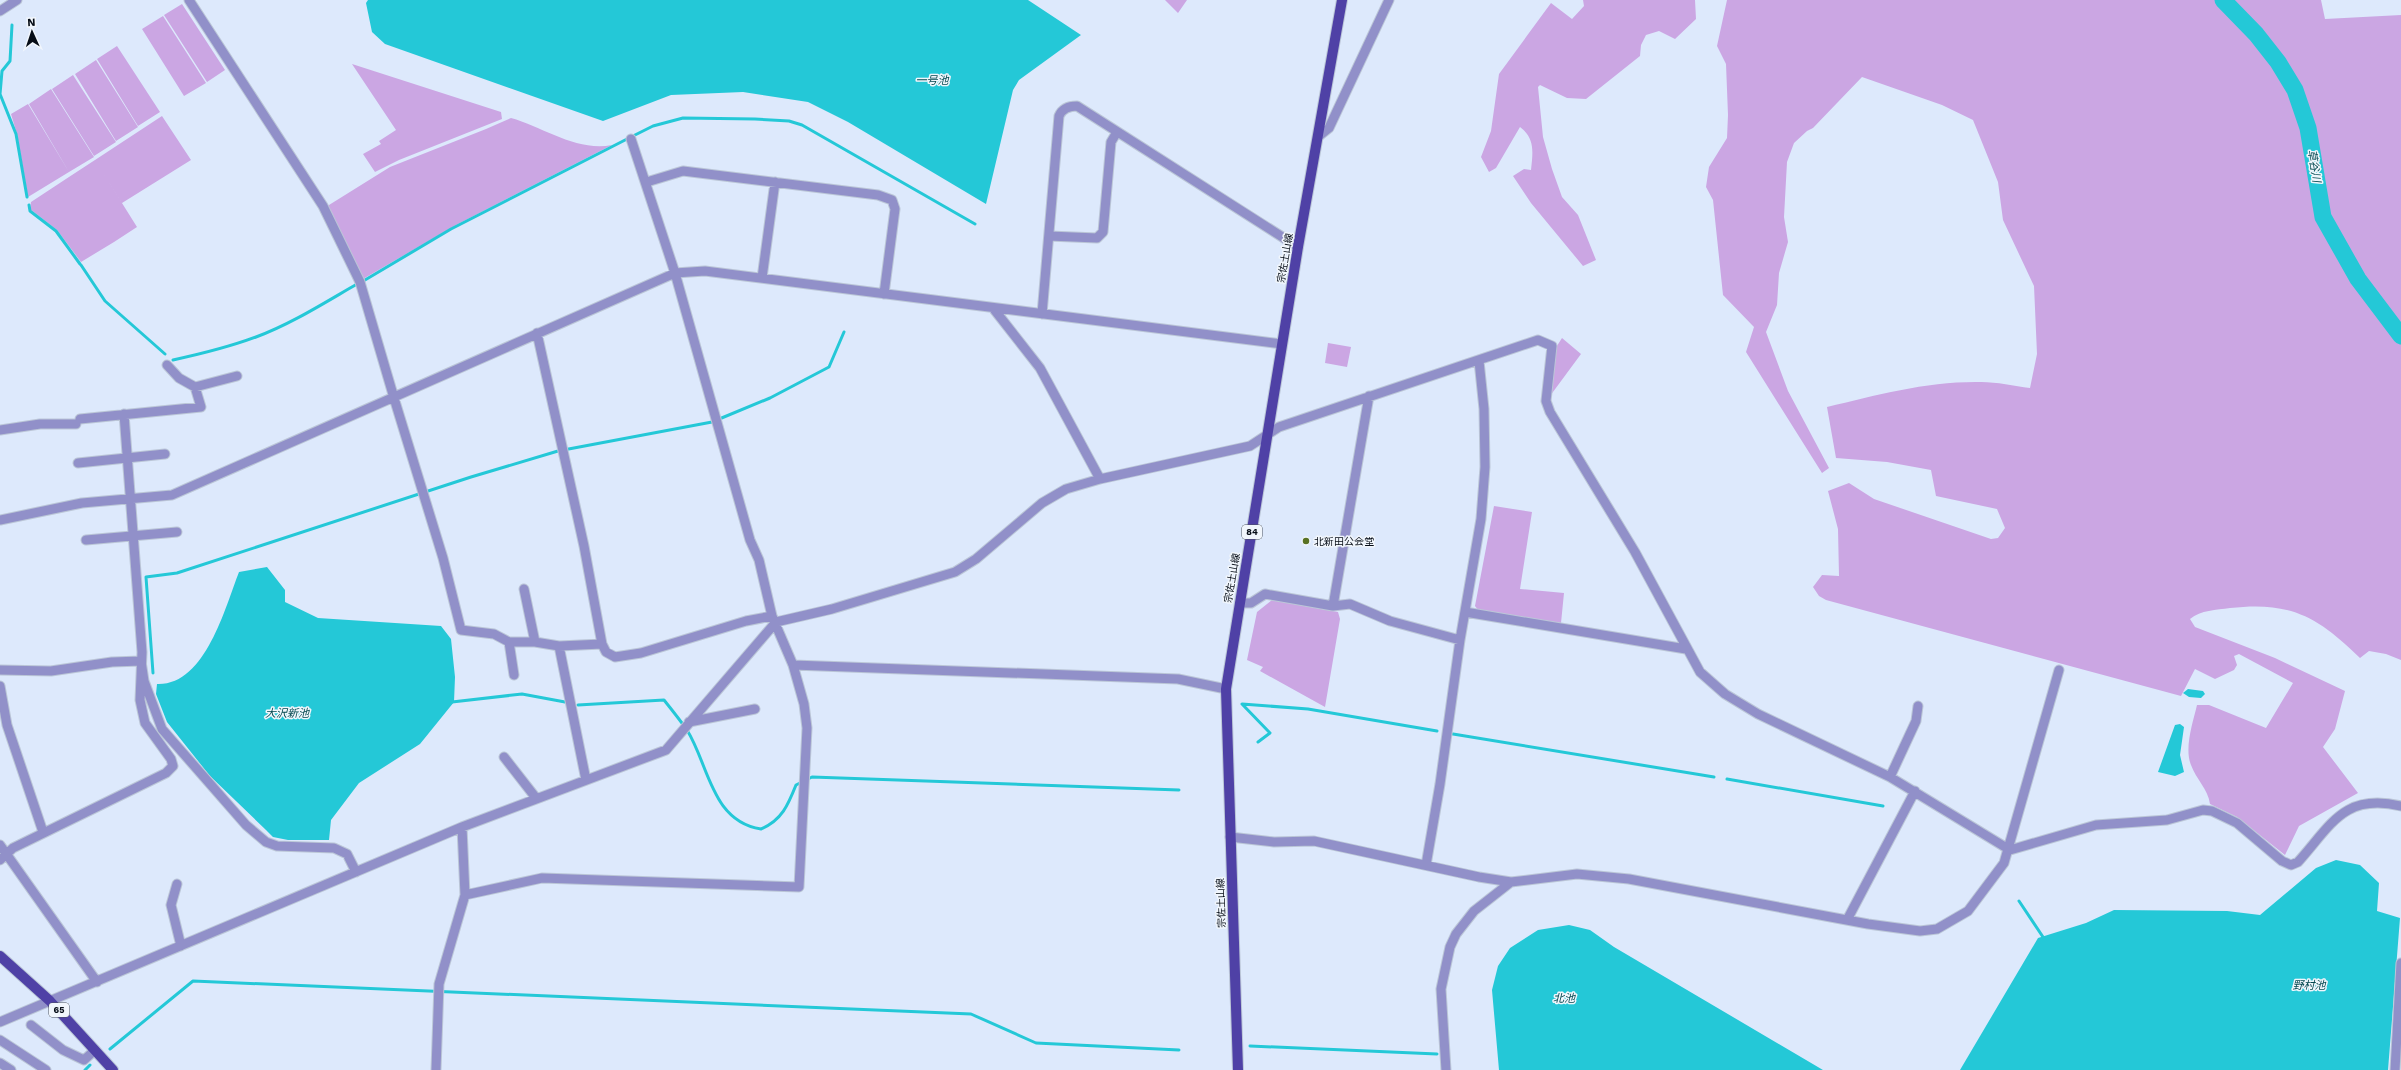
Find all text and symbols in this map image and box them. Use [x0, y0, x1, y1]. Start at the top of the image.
north arrow [12, 12, 52, 52]
text: N [27, 16, 36, 29]
water label: 一号池 [916, 74, 949, 87]
water label: 草谷川 [2305, 149, 2323, 184]
street label: 宗佐土山線 [1275, 232, 1295, 284]
road number: 84 [1242, 525, 1262, 539]
marker: 北新田公会堂 [1301, 536, 1311, 546]
place label: 北新田公会堂 [1314, 536, 1374, 547]
street label: 宗佐土山線 [1222, 552, 1242, 604]
water label: 大沢新池 [265, 707, 310, 720]
street label: 宗佐土山線 [1215, 878, 1227, 928]
water label: 野村池 [2293, 979, 2326, 992]
water label: 北池 [1553, 992, 1576, 1005]
road number: 65 [49, 1003, 69, 1017]

